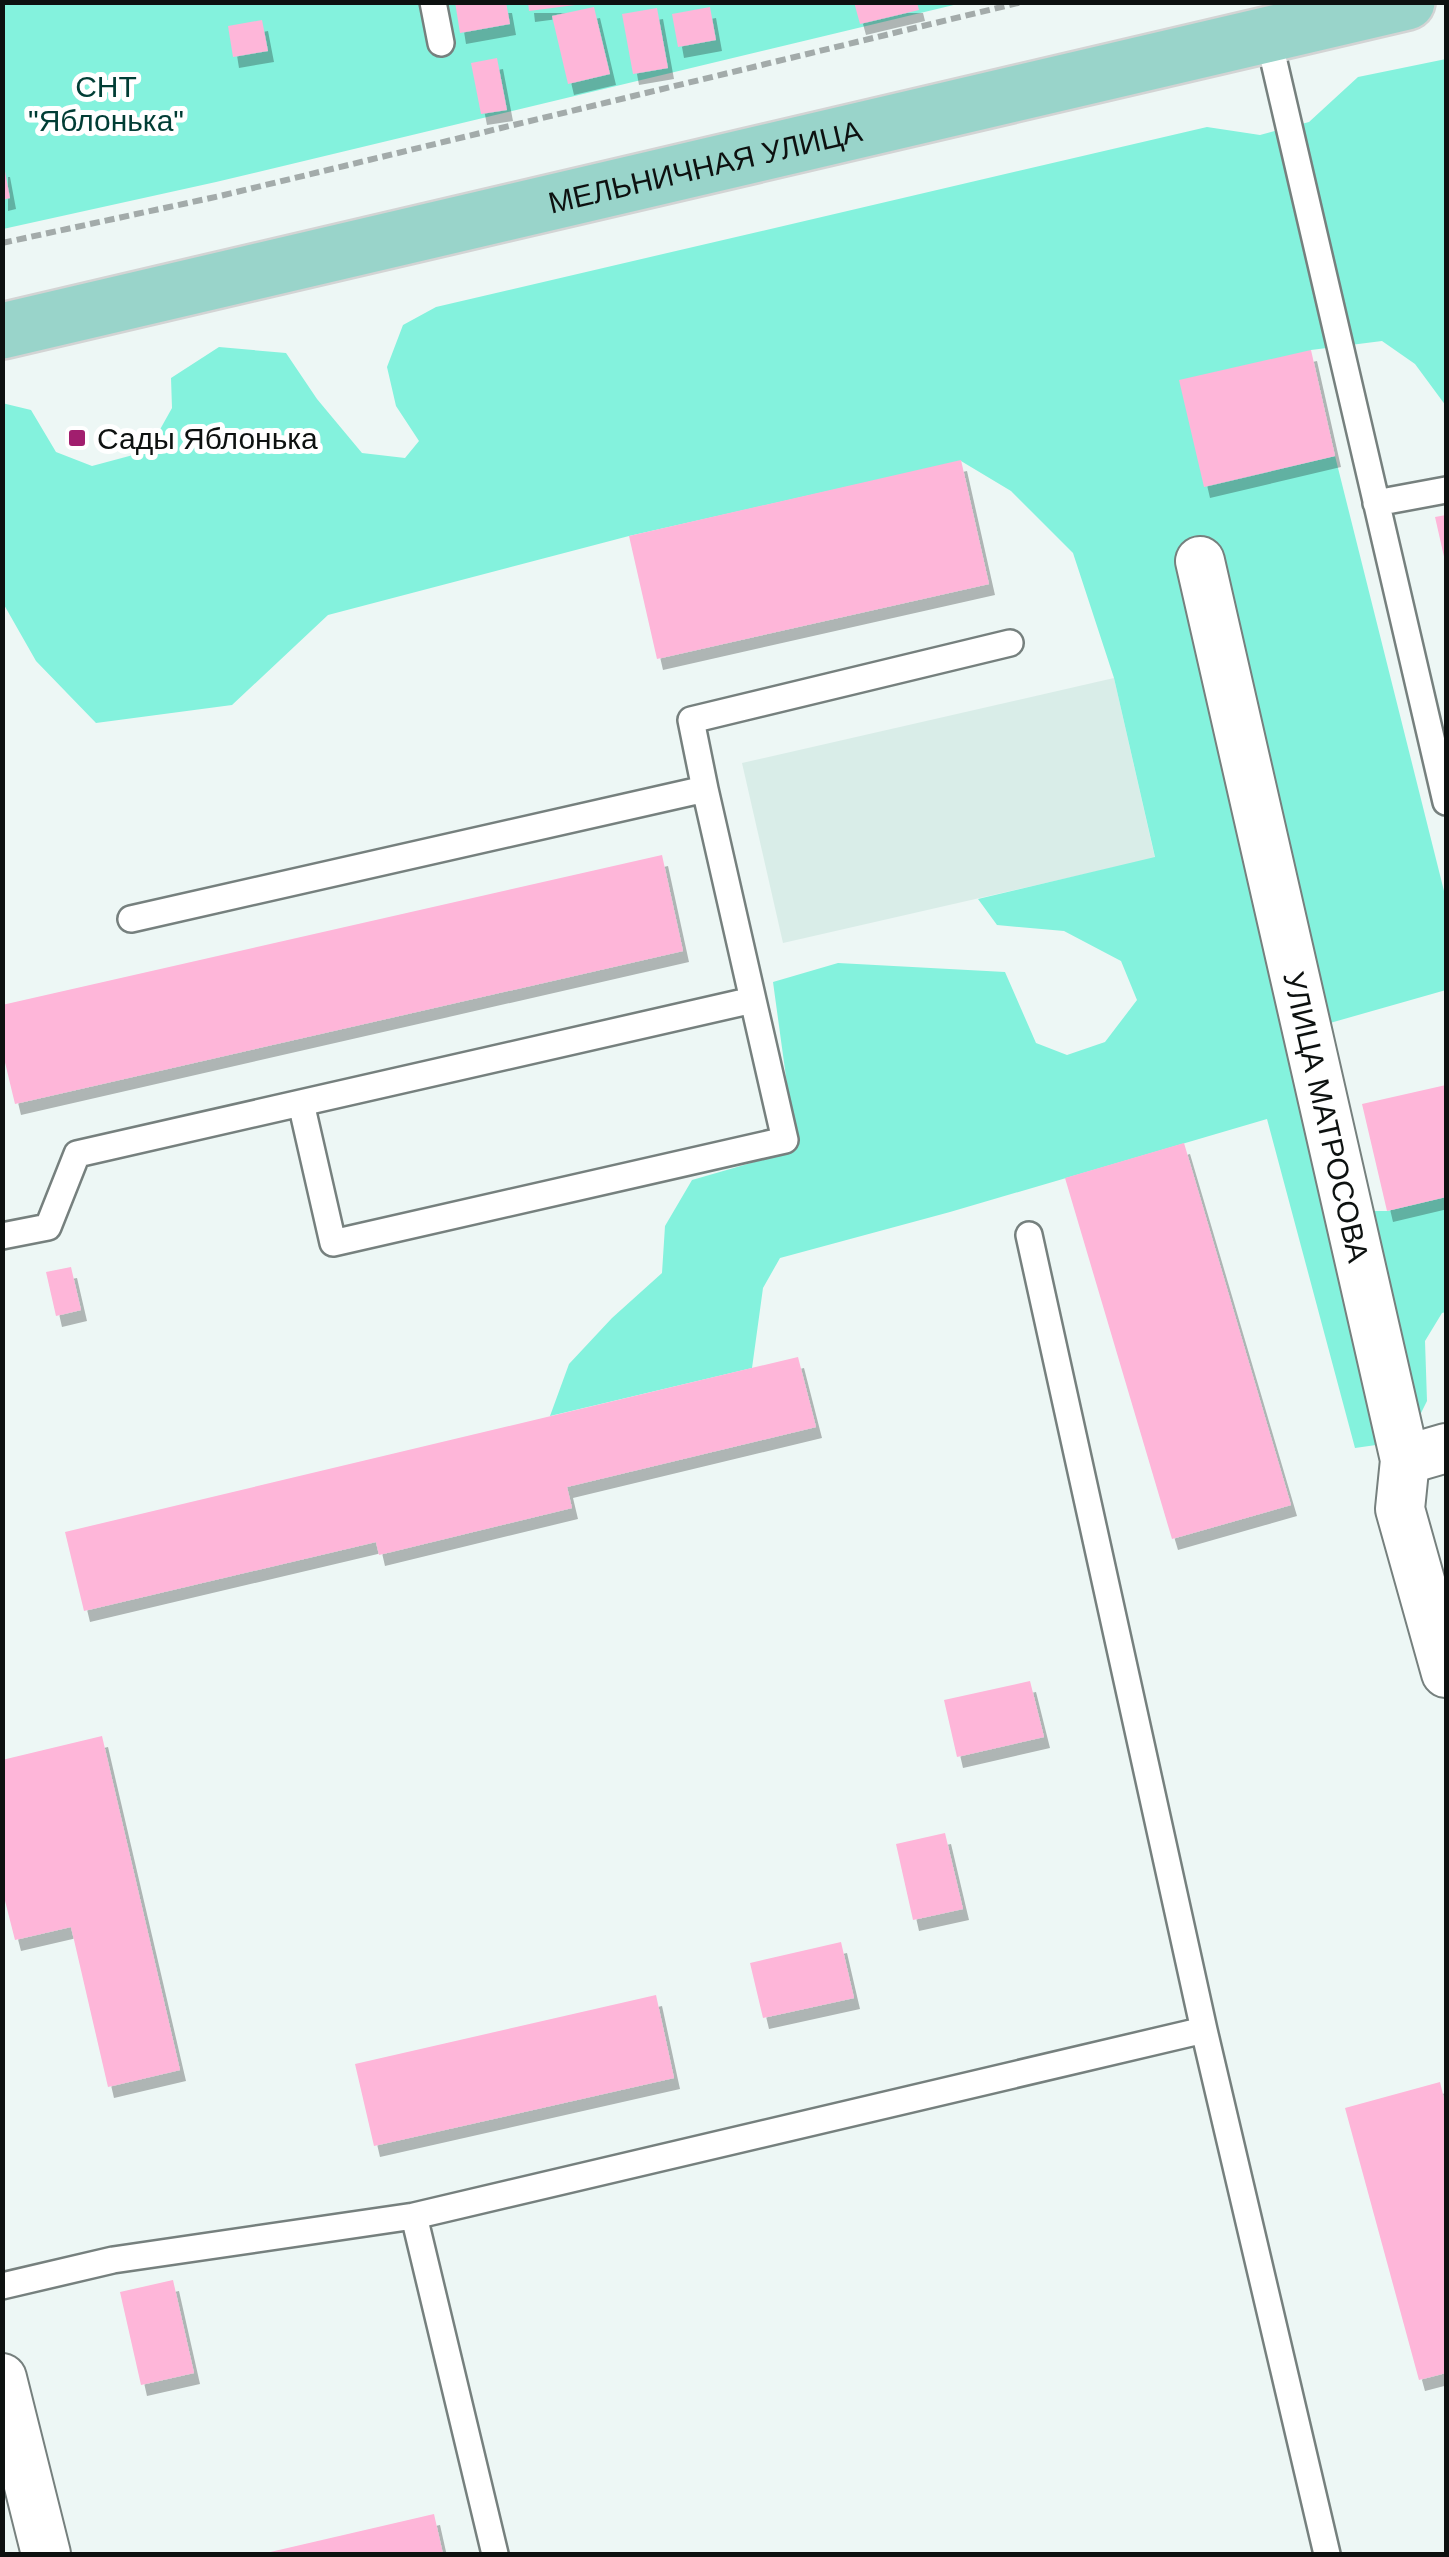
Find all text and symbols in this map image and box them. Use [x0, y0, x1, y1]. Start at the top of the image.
park label: СНТ "Яблонька" [28, 70, 184, 137]
street label: МЕЛЬНИЧНАЯ УЛИЦА [545, 114, 865, 219]
place label: Сады Яблонька [97, 422, 318, 455]
marker: Сады Яблонька [66, 427, 88, 449]
street label: УЛИЦА МАТРОСОВА [1278, 968, 1376, 1265]

